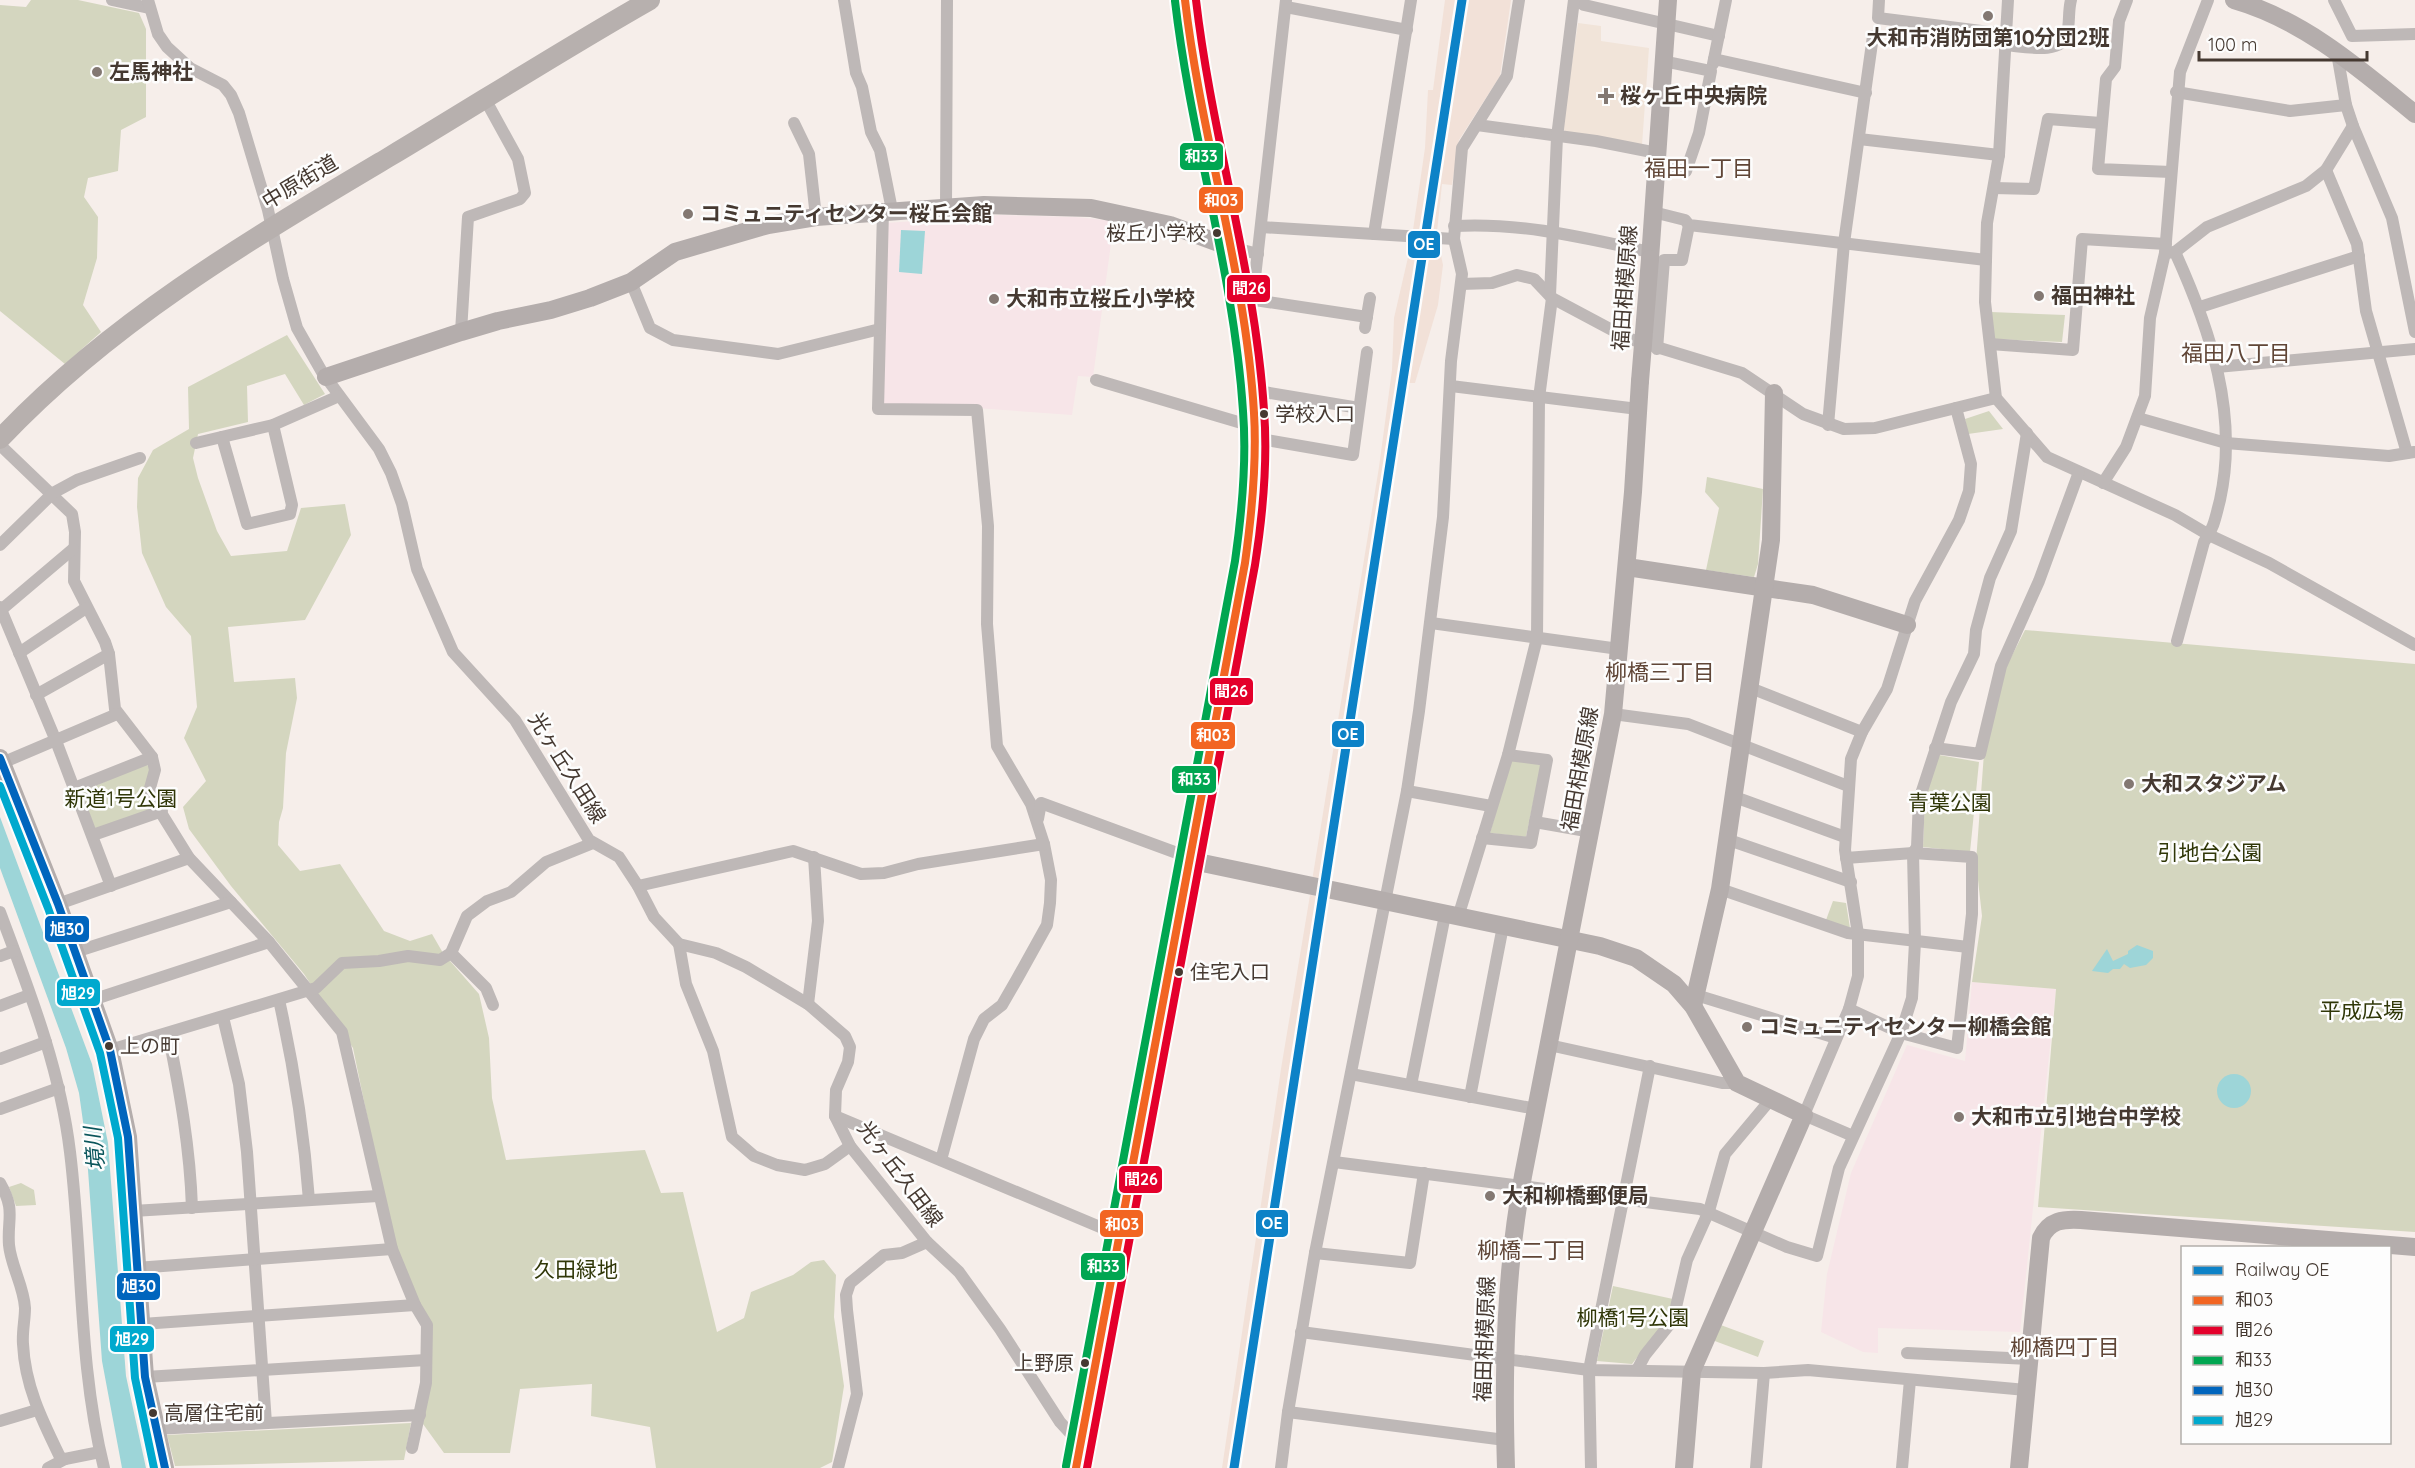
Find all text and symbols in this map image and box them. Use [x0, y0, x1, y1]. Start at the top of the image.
marker: 大和市消防団第10分団2班 [1981, 9, 1995, 23]
place label: 大和市消防団第10分団2班 [1866, 24, 2110, 50]
scale bar [2199, 24, 2367, 62]
text: 100 m [2208, 33, 2257, 56]
place label: 左馬神社 [109, 58, 193, 84]
marker: 左馬神社 [90, 65, 104, 79]
place label: 桜ヶ丘中央病院 [1620, 82, 1767, 108]
marker: 桜ヶ丘中央病院 [1597, 87, 1615, 105]
line badge: 和33 [1179, 142, 1224, 171]
text: 和33 [1184, 146, 1218, 166]
street label: 中原街道 [257, 148, 342, 214]
district label: 福田一丁目 [1644, 154, 1754, 182]
line badge: 和03 [1198, 186, 1244, 214]
text: 和03 [1204, 190, 1238, 210]
place label: コミュニティセンター桜丘会館 [700, 200, 993, 226]
marker: コミュニティセンター桜丘会館 [681, 207, 695, 221]
place label: 桜丘小学校 [1106, 220, 1206, 245]
street label: 福田相模原線 [1607, 224, 1641, 352]
marker: 桜丘小学校 [1211, 227, 1223, 239]
line badge: OE [1407, 230, 1441, 259]
text: OE [1413, 234, 1435, 254]
line badge: 間26 [1226, 274, 1271, 303]
text: 間26 [1232, 278, 1266, 298]
place label: 福田神社 [2051, 282, 2135, 308]
place label: 大和市立桜丘小学校 [1006, 285, 1195, 311]
marker: 福田神社 [2032, 289, 2046, 303]
marker: 大和市立桜丘小学校 [987, 292, 1001, 306]
district label: 福田八丁目 [2181, 339, 2291, 367]
place label: 学校入口 [1275, 401, 1355, 426]
marker: 学校入口 [1258, 408, 1270, 420]
district label: 柳橋三丁目 [1605, 658, 1715, 686]
line badge: 間26 [1209, 677, 1254, 706]
text: 間26 [1214, 681, 1248, 701]
street label: 福田相模原線 [1555, 705, 1603, 833]
street label: 光ヶ丘久田線 [523, 707, 612, 828]
line badge: OE [1331, 720, 1365, 748]
line badge: 和03 [1190, 721, 1236, 750]
text: OE [1337, 724, 1359, 744]
text: 和03 [1196, 725, 1230, 745]
line badge: 和33 [1171, 765, 1217, 794]
text: 和33 [1177, 769, 1211, 789]
place label: 大和スタジアム [2141, 770, 2287, 796]
marker: 大和スタジアム [2122, 777, 2136, 791]
park label: 新道1号公園 [65, 785, 177, 811]
park label: 青葉公園 [1908, 789, 1992, 815]
park label: 引地台公園 [2158, 839, 2263, 865]
line badge: 旭30 [44, 915, 90, 943]
text: 旭30 [50, 919, 84, 939]
place label: 住宅入口 [1190, 959, 1270, 984]
marker: 住宅入口 [1173, 966, 1185, 978]
line badge: 旭29 [56, 978, 101, 1007]
text: 旭29 [61, 983, 95, 1003]
park label: 平成広場 [2320, 997, 2404, 1023]
place label: コミュニティセンター柳橋会館 [1759, 1013, 2052, 1039]
marker: コミュニティセンター柳橋会館 [1740, 1020, 1754, 1034]
place label: 上の町 [120, 1033, 180, 1058]
marker: 上の町 [103, 1040, 115, 1052]
place label: 大和市立引地台中学校 [1971, 1103, 2181, 1129]
marker: 大和市立引地台中学校 [1952, 1110, 1966, 1124]
street label: 光ヶ丘久田線 [853, 1115, 949, 1232]
water label: 境川 [78, 1124, 110, 1172]
line badge: 間26 [1118, 1165, 1163, 1194]
text: 間26 [1124, 1169, 1158, 1189]
place label: 大和柳橋郵便局 [1502, 1182, 1649, 1208]
marker: 大和柳橋郵便局 [1483, 1189, 1497, 1203]
line badge: 和03 [1099, 1209, 1144, 1238]
line badge: OE [1255, 1209, 1289, 1238]
text: OE [1261, 1213, 1283, 1233]
text: 和03 [1105, 1214, 1139, 1234]
district label: 柳橋二丁目 [1477, 1236, 1587, 1264]
legend [2181, 1246, 2391, 1444]
line badge: 和33 [1080, 1252, 1126, 1281]
park label: 久田緑地 [534, 1256, 618, 1282]
text: 和33 [1086, 1256, 1120, 1276]
text: Railway OE [2235, 1258, 2329, 1281]
line badge: 旭30 [116, 1272, 161, 1301]
text: 旭30 [122, 1276, 156, 1296]
street label: 福田相模原線 [1469, 1276, 1499, 1402]
text: 和03 [2235, 1288, 2273, 1311]
park label: 柳橋1号公園 [1577, 1304, 1689, 1330]
text: 間26 [2235, 1318, 2273, 1341]
line badge: 旭29 [109, 1325, 155, 1353]
text: 旭29 [115, 1329, 149, 1349]
district label: 柳橋四丁目 [2010, 1333, 2120, 1361]
text: 和33 [2235, 1348, 2272, 1371]
place label: 上野原 [1014, 1350, 1074, 1375]
marker: 上野原 [1079, 1357, 1091, 1369]
text: 旭30 [2235, 1378, 2273, 1401]
place label: 高層住宅前 [164, 1400, 264, 1425]
marker: 高層住宅前 [147, 1407, 159, 1419]
text: 旭29 [2235, 1408, 2273, 1431]

